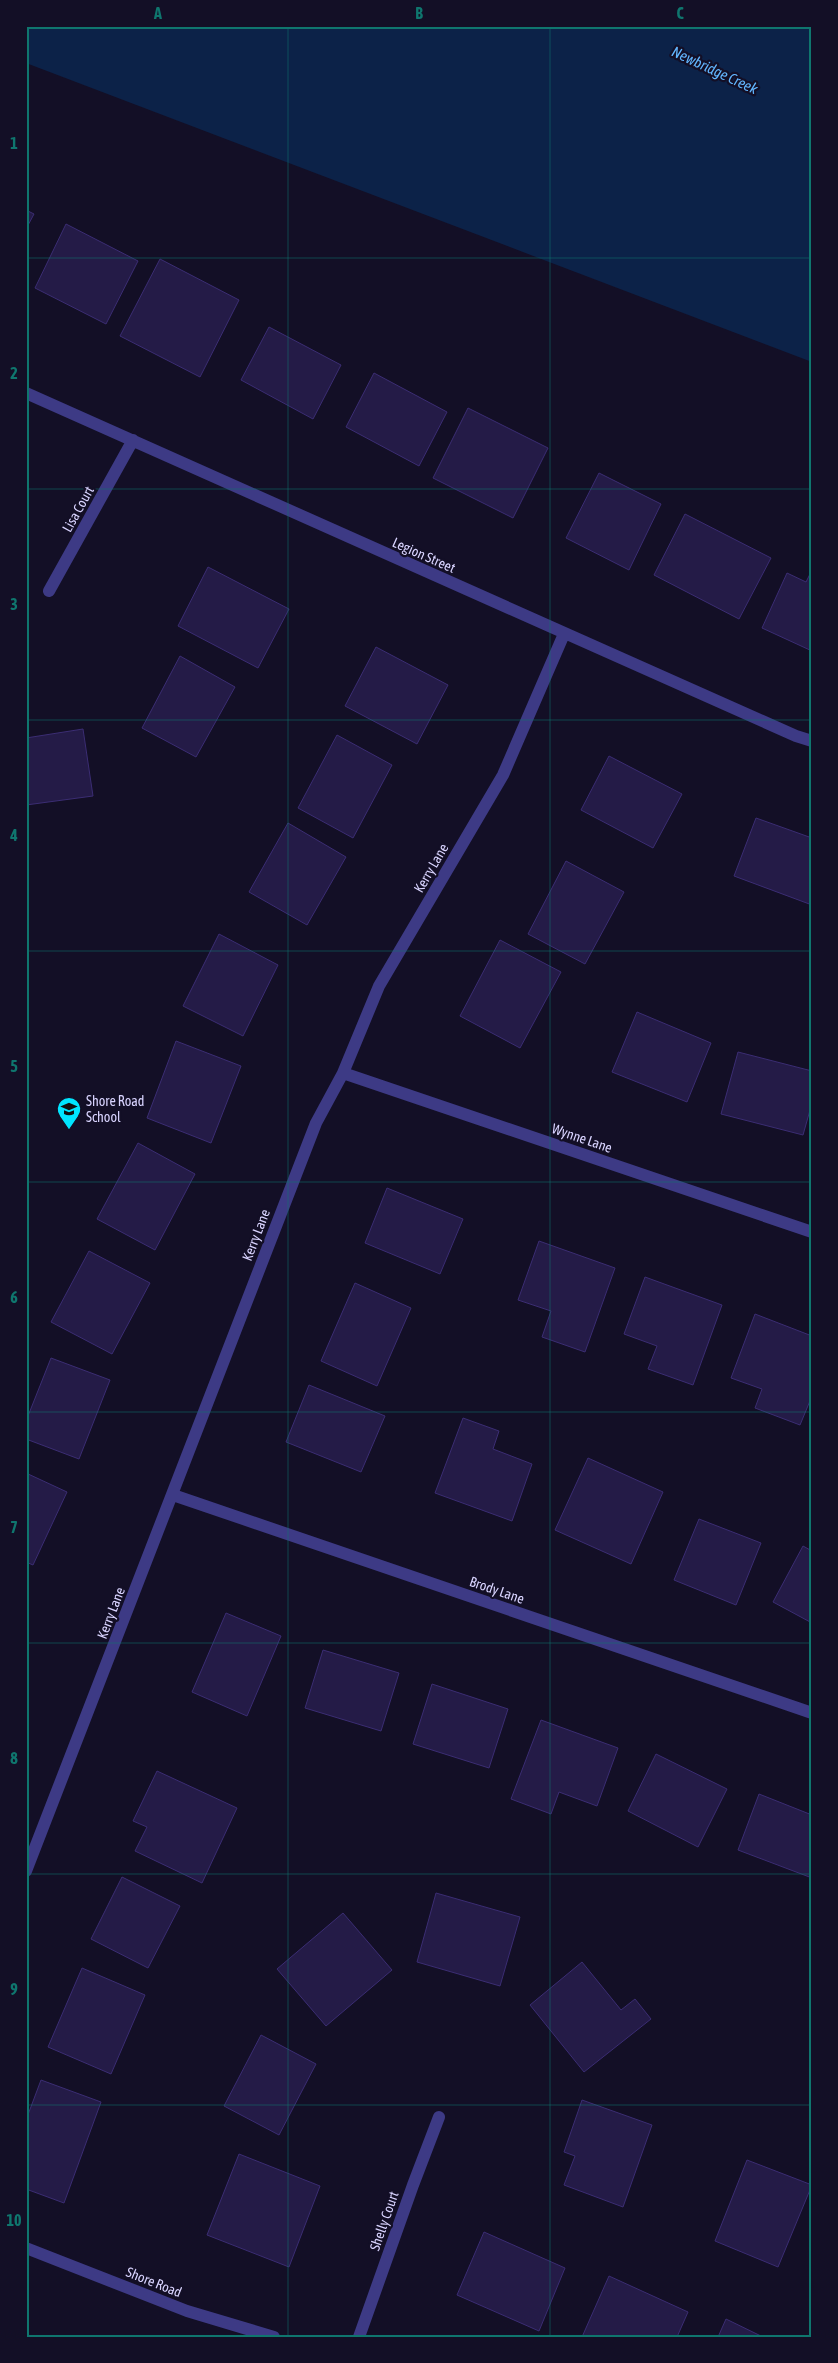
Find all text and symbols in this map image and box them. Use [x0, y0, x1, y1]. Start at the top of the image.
text: A [153, 4, 162, 22]
text: B [415, 4, 423, 22]
text: C [676, 4, 684, 22]
water label: Newbridge Creek [669, 43, 761, 97]
text: 1 [10, 134, 18, 152]
text: 2 [10, 364, 18, 382]
street label: Lisa Court [59, 483, 97, 535]
street label: Legion Street [390, 534, 458, 576]
text: 3 [10, 595, 18, 613]
text: 4 [9, 826, 18, 844]
street label: Kerry Lane [411, 841, 451, 895]
text: 5 [10, 1057, 18, 1075]
place label: Shore Road School [86, 1093, 144, 1125]
school or university icon: Shore Road School [56, 1096, 82, 1130]
street label: Wynne Lane [550, 1120, 614, 1156]
street label: Kerry Lane [239, 1207, 273, 1263]
text: 6 [10, 1288, 18, 1306]
text: 7 [10, 1518, 18, 1536]
street label: Brody Lane [468, 1573, 526, 1607]
street label: Kerry Lane [94, 1585, 128, 1641]
text: 8 [10, 1749, 18, 1767]
text: 9 [10, 1980, 18, 1998]
street label: Shelly Court [366, 2189, 402, 2253]
text: 10 [6, 2211, 22, 2229]
street label: Shore Road [124, 2264, 184, 2300]

